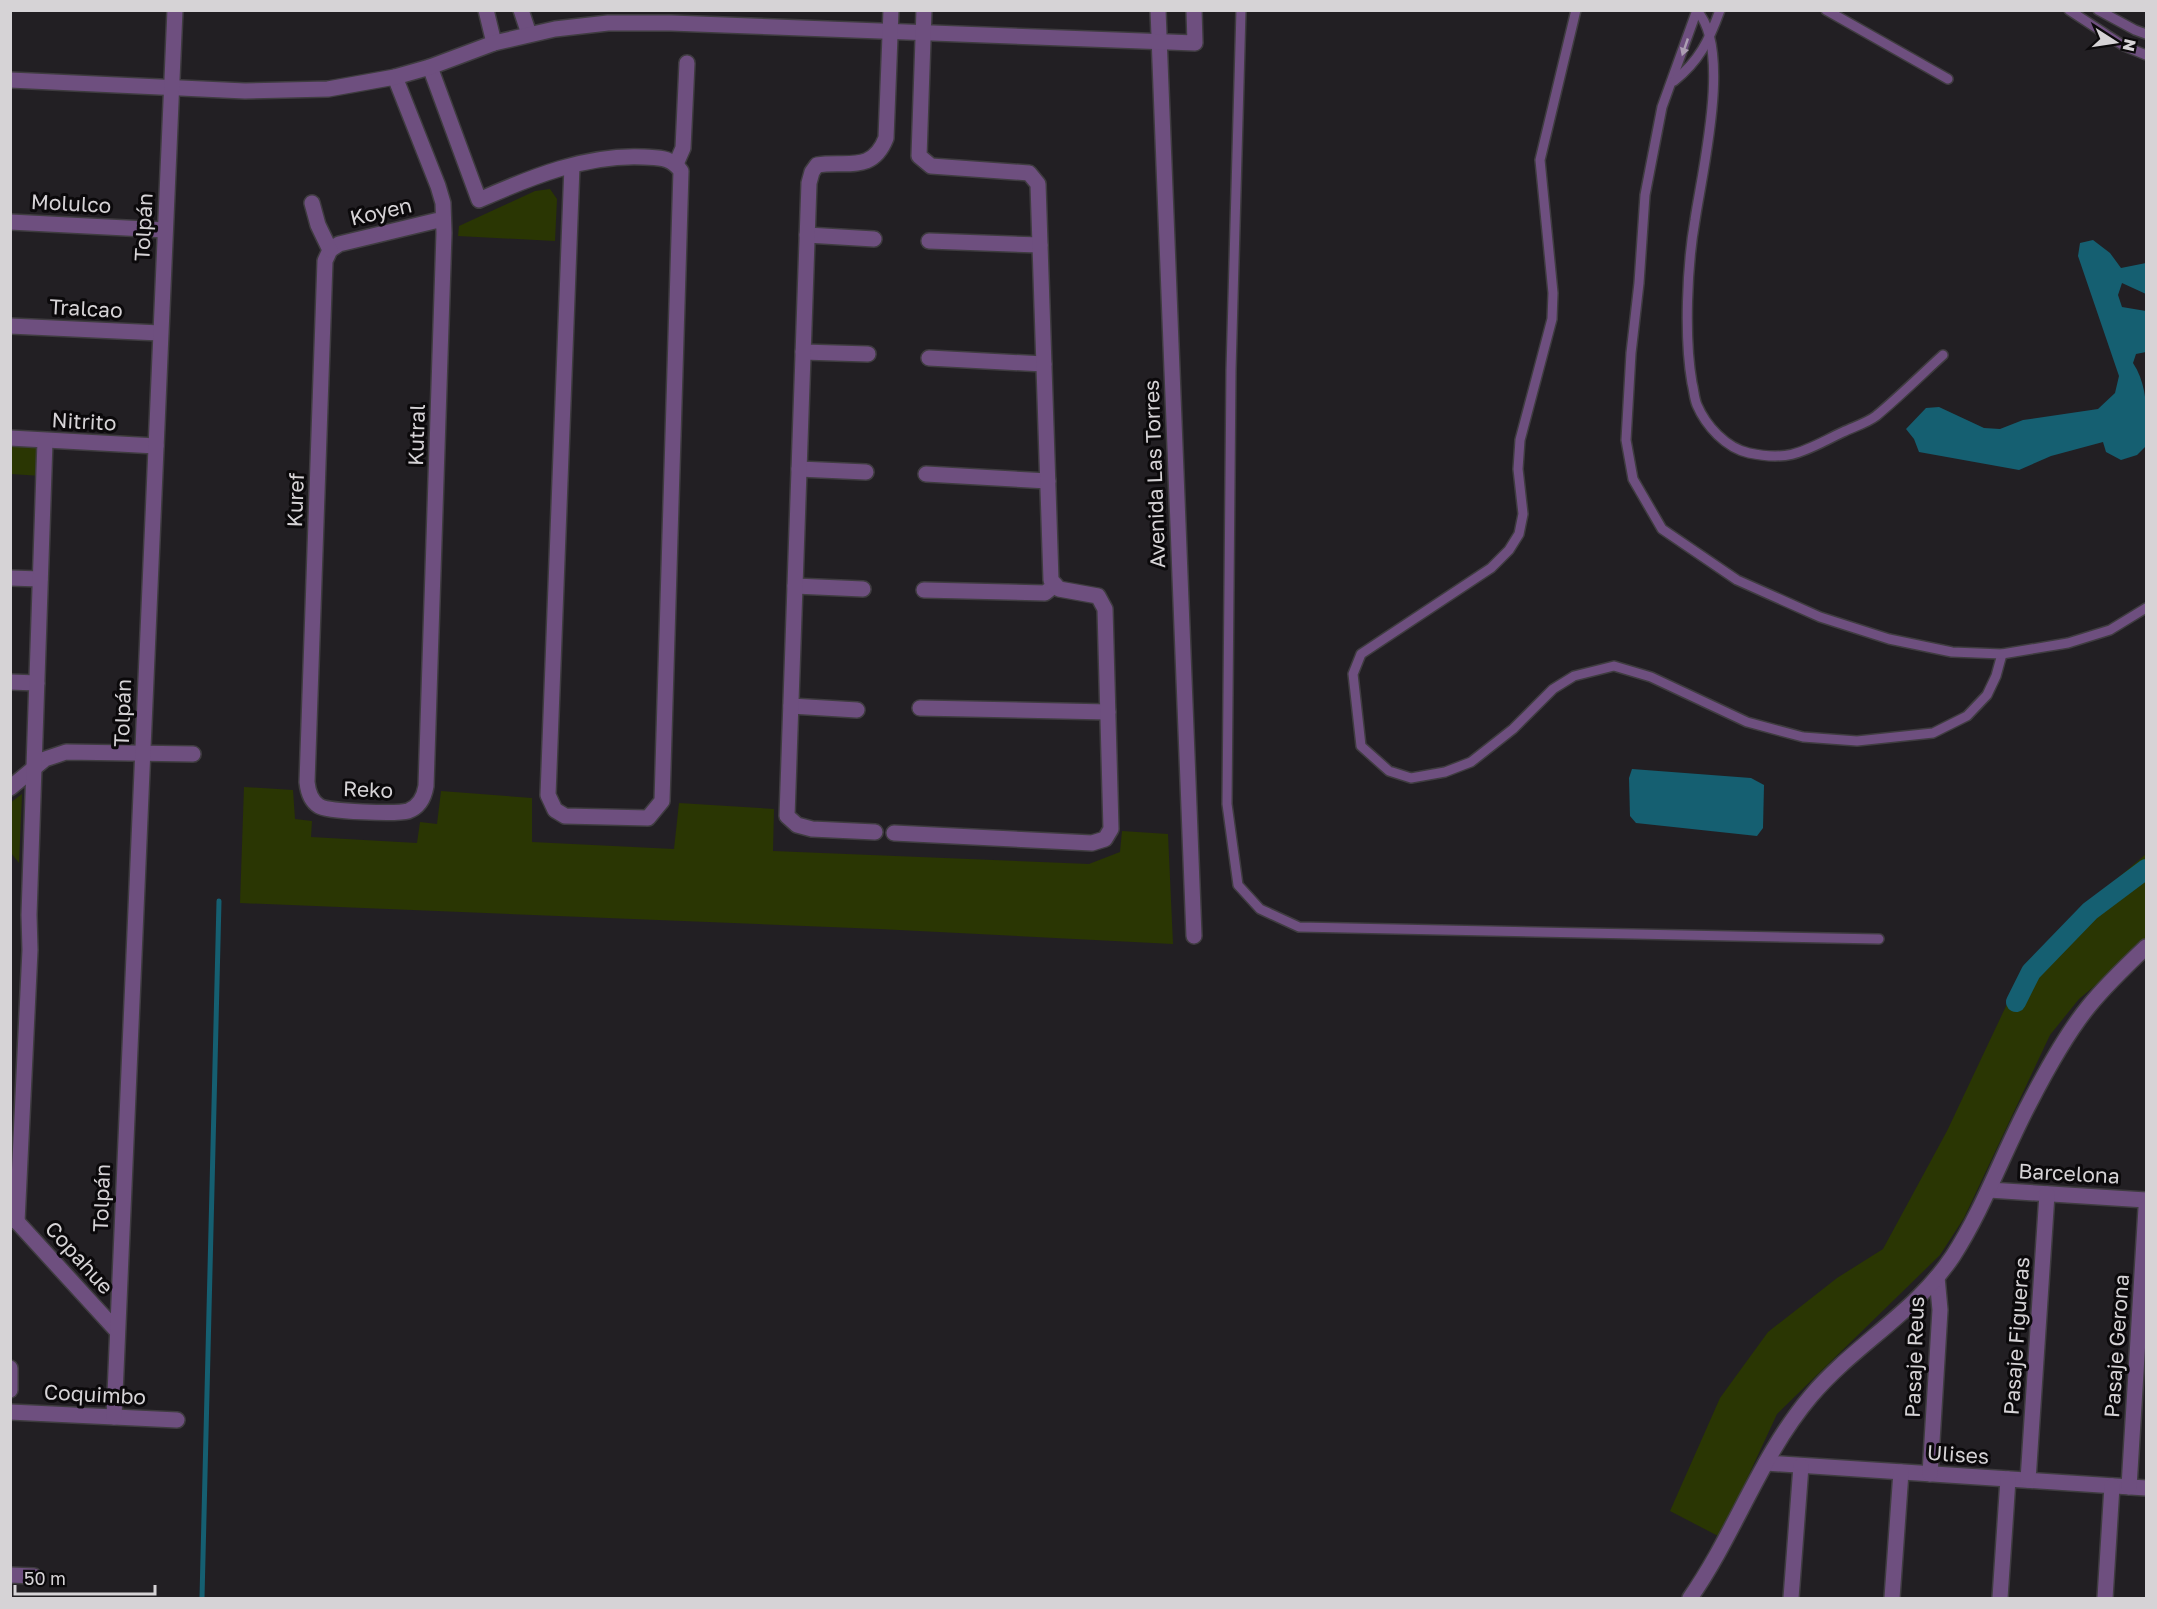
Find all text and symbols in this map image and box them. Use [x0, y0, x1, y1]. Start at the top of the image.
north arrow [2085, 12, 2145, 72]
text: N [2119, 37, 2141, 53]
one-way arrow [1679, 38, 1689, 56]
street label: Molulco [30, 188, 112, 218]
street label: Koyen [347, 191, 414, 231]
street label: Tolpán [128, 192, 158, 262]
street label: Tralcao [49, 293, 123, 323]
street label: Avenida Las Torres [1138, 379, 1170, 569]
street label: Kutral [402, 404, 430, 466]
street label: Nitrito [51, 406, 117, 436]
street label: Kuref [281, 472, 309, 528]
street label: Tolpán [108, 678, 136, 747]
street label: Reko [342, 775, 394, 803]
street label: Barcelona [2018, 1157, 2120, 1189]
street label: Tolpán [87, 1163, 115, 1232]
street label: Copahue [40, 1215, 119, 1299]
street label: Pasaje Figueras [1998, 1256, 2034, 1416]
street label: Pasaje Gerona [2098, 1273, 2134, 1419]
street label: Pasaje Reus [1899, 1296, 1929, 1418]
street label: Coquimbo [43, 1378, 147, 1410]
street label: Ulises [1926, 1439, 1990, 1469]
scale bar [15, 1558, 154, 1596]
text: 50 m [24, 1567, 66, 1589]

